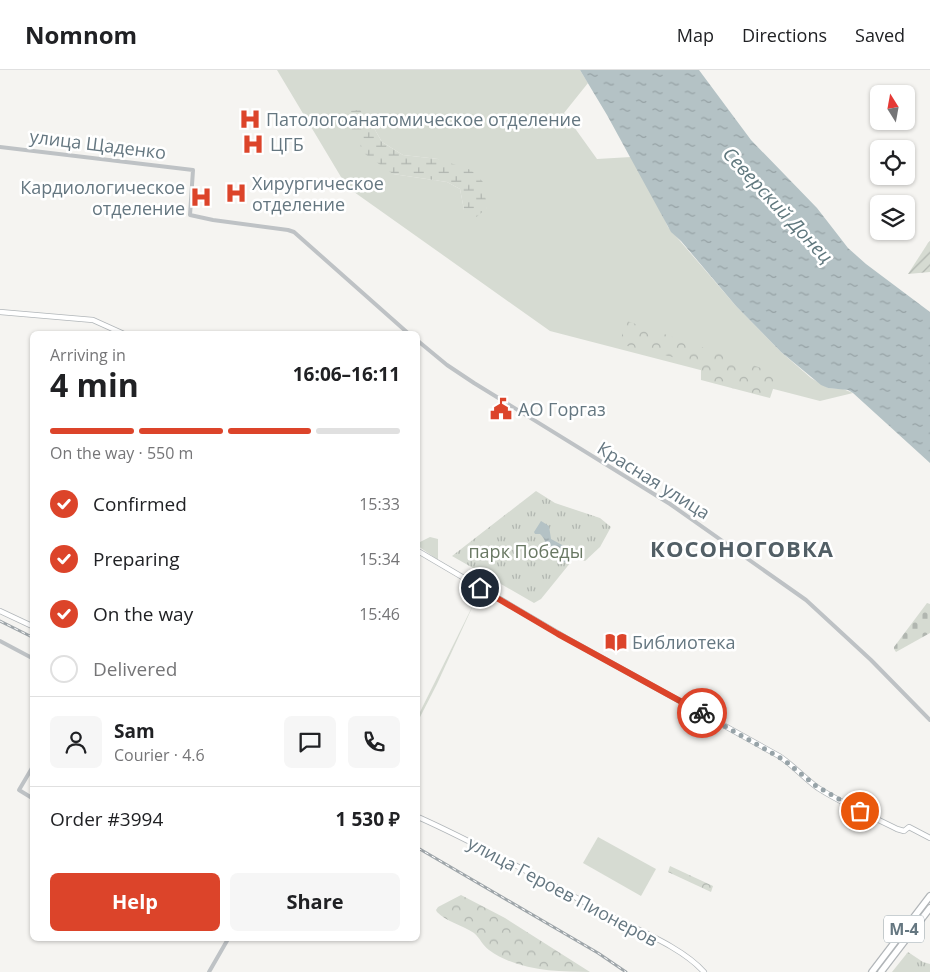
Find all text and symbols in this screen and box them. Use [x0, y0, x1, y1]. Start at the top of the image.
text: Nomnom [25, 18, 137, 51]
text: Map [677, 23, 714, 47]
text: Directions [742, 23, 827, 47]
text: Saved [855, 23, 905, 47]
north arrow [870, 85, 915, 130]
map controls [870, 85, 915, 240]
hospital icon: Патологоанатомическое отделение [237, 106, 263, 132]
place label: Патологоанатомическое отделение [266, 107, 581, 131]
street label: улица Щаденко [28, 124, 168, 164]
hospital icon: ЦГБ [240, 131, 266, 157]
place label: ЦГБ [270, 132, 304, 156]
button: locate [870, 140, 915, 185]
water label: Северский Донец [717, 141, 839, 269]
place label: Хирургическое отделение [252, 171, 384, 216]
place label: Кардиологическое отделение [20, 175, 185, 220]
hospital icon: Хирургическое отделение [223, 180, 249, 206]
hospital icon: Кардиологическое отделение [188, 184, 214, 210]
button: layers [870, 195, 915, 240]
text: Arriving in [50, 344, 126, 366]
text: 16:06–16:11 [293, 361, 400, 387]
text: 4 min [50, 363, 139, 406]
public building icon: АО Горгаз [488, 396, 514, 422]
place label: АО Горгаз [518, 397, 606, 421]
street label: Красная улица [593, 436, 715, 524]
text: On the way · 550 m [50, 442, 193, 464]
icon: check [50, 490, 78, 518]
text: Confirmed [93, 491, 187, 517]
text: 15:33 [359, 493, 400, 515]
district label: КОСОНОГОВКА [650, 533, 834, 563]
park label: парк Победы [468, 539, 584, 563]
icon: check [50, 545, 78, 573]
text: Preparing [93, 546, 180, 572]
text: 15:34 [359, 548, 400, 570]
pin [459, 567, 501, 609]
icon: home [466, 574, 494, 602]
icon: check [50, 600, 78, 628]
text: On the way [93, 601, 193, 627]
text: 15:46 [359, 603, 400, 625]
library icon: Библиотека [603, 629, 629, 655]
place label: Библиотека [632, 630, 736, 654]
text: Delivered [93, 656, 177, 682]
courier [677, 688, 727, 738]
icon: bike [688, 699, 716, 727]
button: person [50, 716, 102, 768]
button: chat [284, 716, 336, 768]
button: phone [348, 716, 400, 768]
text: Sam [114, 718, 155, 744]
text: Courier · 4.6 [114, 744, 205, 766]
pin [839, 790, 881, 832]
icon: bag [846, 797, 874, 825]
text: Order #3994 [50, 806, 163, 832]
text: 1 530 ₽ [336, 806, 400, 832]
street label: улица Героев Пионеров [464, 831, 662, 951]
button: Help [50, 873, 220, 931]
button: Share [230, 873, 400, 931]
road number: М-4 [884, 916, 924, 942]

